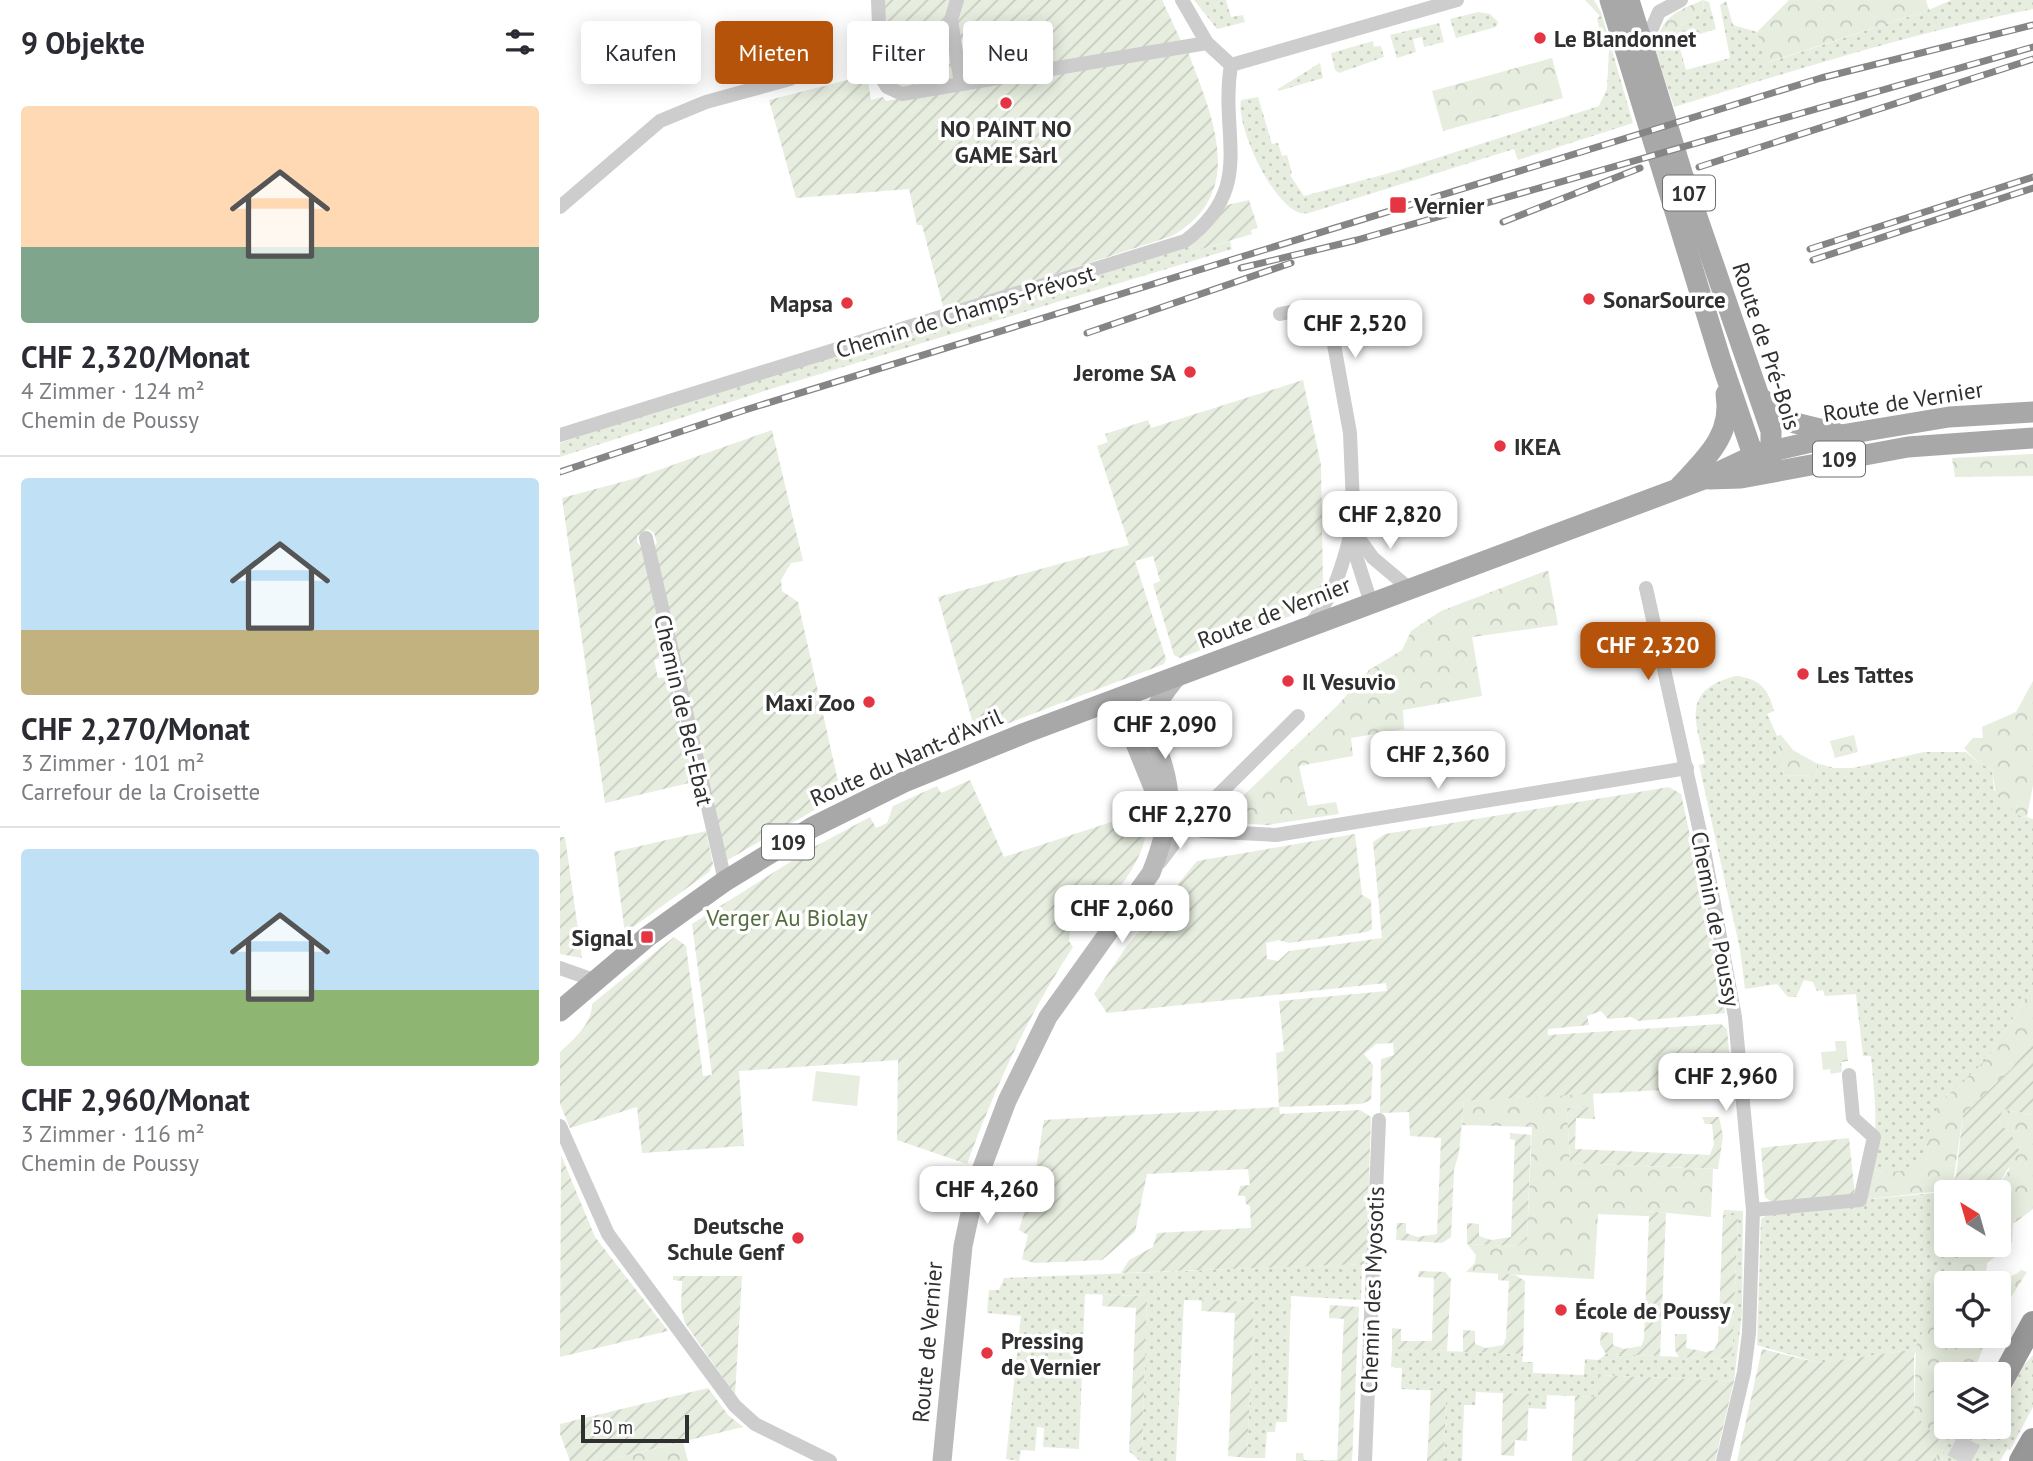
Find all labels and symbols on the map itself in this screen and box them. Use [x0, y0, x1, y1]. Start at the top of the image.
place label: Le Blandonnet [1554, 24, 1696, 53]
marker: Le Blandonnet [1532, 30, 1548, 46]
marker: NO PAINT NO GAME Sàrl [998, 95, 1014, 111]
place label: NO PAINT NO GAME Sàrl [940, 114, 1072, 169]
road number: 107 [1663, 176, 1715, 210]
place label: Vernier [1413, 191, 1485, 220]
marker: Vernier [1388, 195, 1408, 215]
street label: Chemin de Champs-Prévost [832, 258, 1098, 364]
street label: Route de Pré-Bois [1726, 259, 1808, 433]
place label: SonarSource [1603, 285, 1726, 314]
place label: Mapsa [770, 289, 833, 318]
marker: SonarSource [1581, 291, 1597, 307]
marker: Mapsa [839, 295, 855, 311]
pin: CHF 2,520 [1275, 300, 1435, 360]
place label: Jerome SA [1073, 358, 1176, 387]
marker: Jerome SA [1182, 364, 1198, 380]
street label: Route de Vernier [1821, 374, 1985, 428]
place label: IKEA [1514, 432, 1561, 461]
marker: IKEA [1492, 438, 1508, 454]
road number: 109 [1813, 442, 1865, 476]
pin: CHF 2,820 [1310, 491, 1470, 551]
street label: Route de Vernier [1193, 569, 1355, 655]
street label: Chemin de Bel-Ebat [648, 612, 720, 809]
pin: CHF 2,320 [1568, 622, 1728, 682]
place label: Les Tattes [1817, 660, 1914, 689]
marker: Les Tattes [1795, 666, 1811, 682]
place label: Il Vesuvio [1302, 667, 1396, 696]
marker: Il Vesuvio [1280, 673, 1296, 689]
place label: Maxi Zoo [765, 688, 855, 717]
marker: Maxi Zoo [861, 694, 877, 710]
street label: Route du Nant-d'Avril [805, 701, 1007, 812]
pin: CHF 2,090 [1085, 702, 1245, 761]
pin: CHF 2,360 [1358, 732, 1518, 791]
pin: CHF 2,270 [1100, 792, 1260, 851]
road number: 109 [762, 824, 814, 860]
street label: Chemin de Poussy [1685, 829, 1747, 1009]
pin: CHF 2,060 [1042, 886, 1202, 945]
park label: Verger Au Biolay [705, 903, 868, 932]
place label: Signal [572, 923, 633, 952]
marker: Signal [639, 929, 655, 945]
pin: CHF 2,960 [1646, 1054, 1806, 1113]
pin: CHF 4,260 [907, 1166, 1067, 1226]
north arrow [1934, 1180, 2011, 1256]
street label: Chemin des Myosotis [1354, 1186, 1390, 1394]
place label: Deutsche Schule Genf [667, 1211, 786, 1266]
marker: Deutsche Schule Genf [790, 1230, 806, 1246]
street label: Route de Vernier [906, 1260, 949, 1424]
place label: École de Poussy [1575, 1296, 1732, 1325]
marker: École de Poussy [1553, 1302, 1569, 1318]
place label: Pressing de Vernier [1001, 1326, 1102, 1381]
marker: Pressing de Vernier [979, 1345, 995, 1361]
scale bar [581, 1412, 690, 1444]

